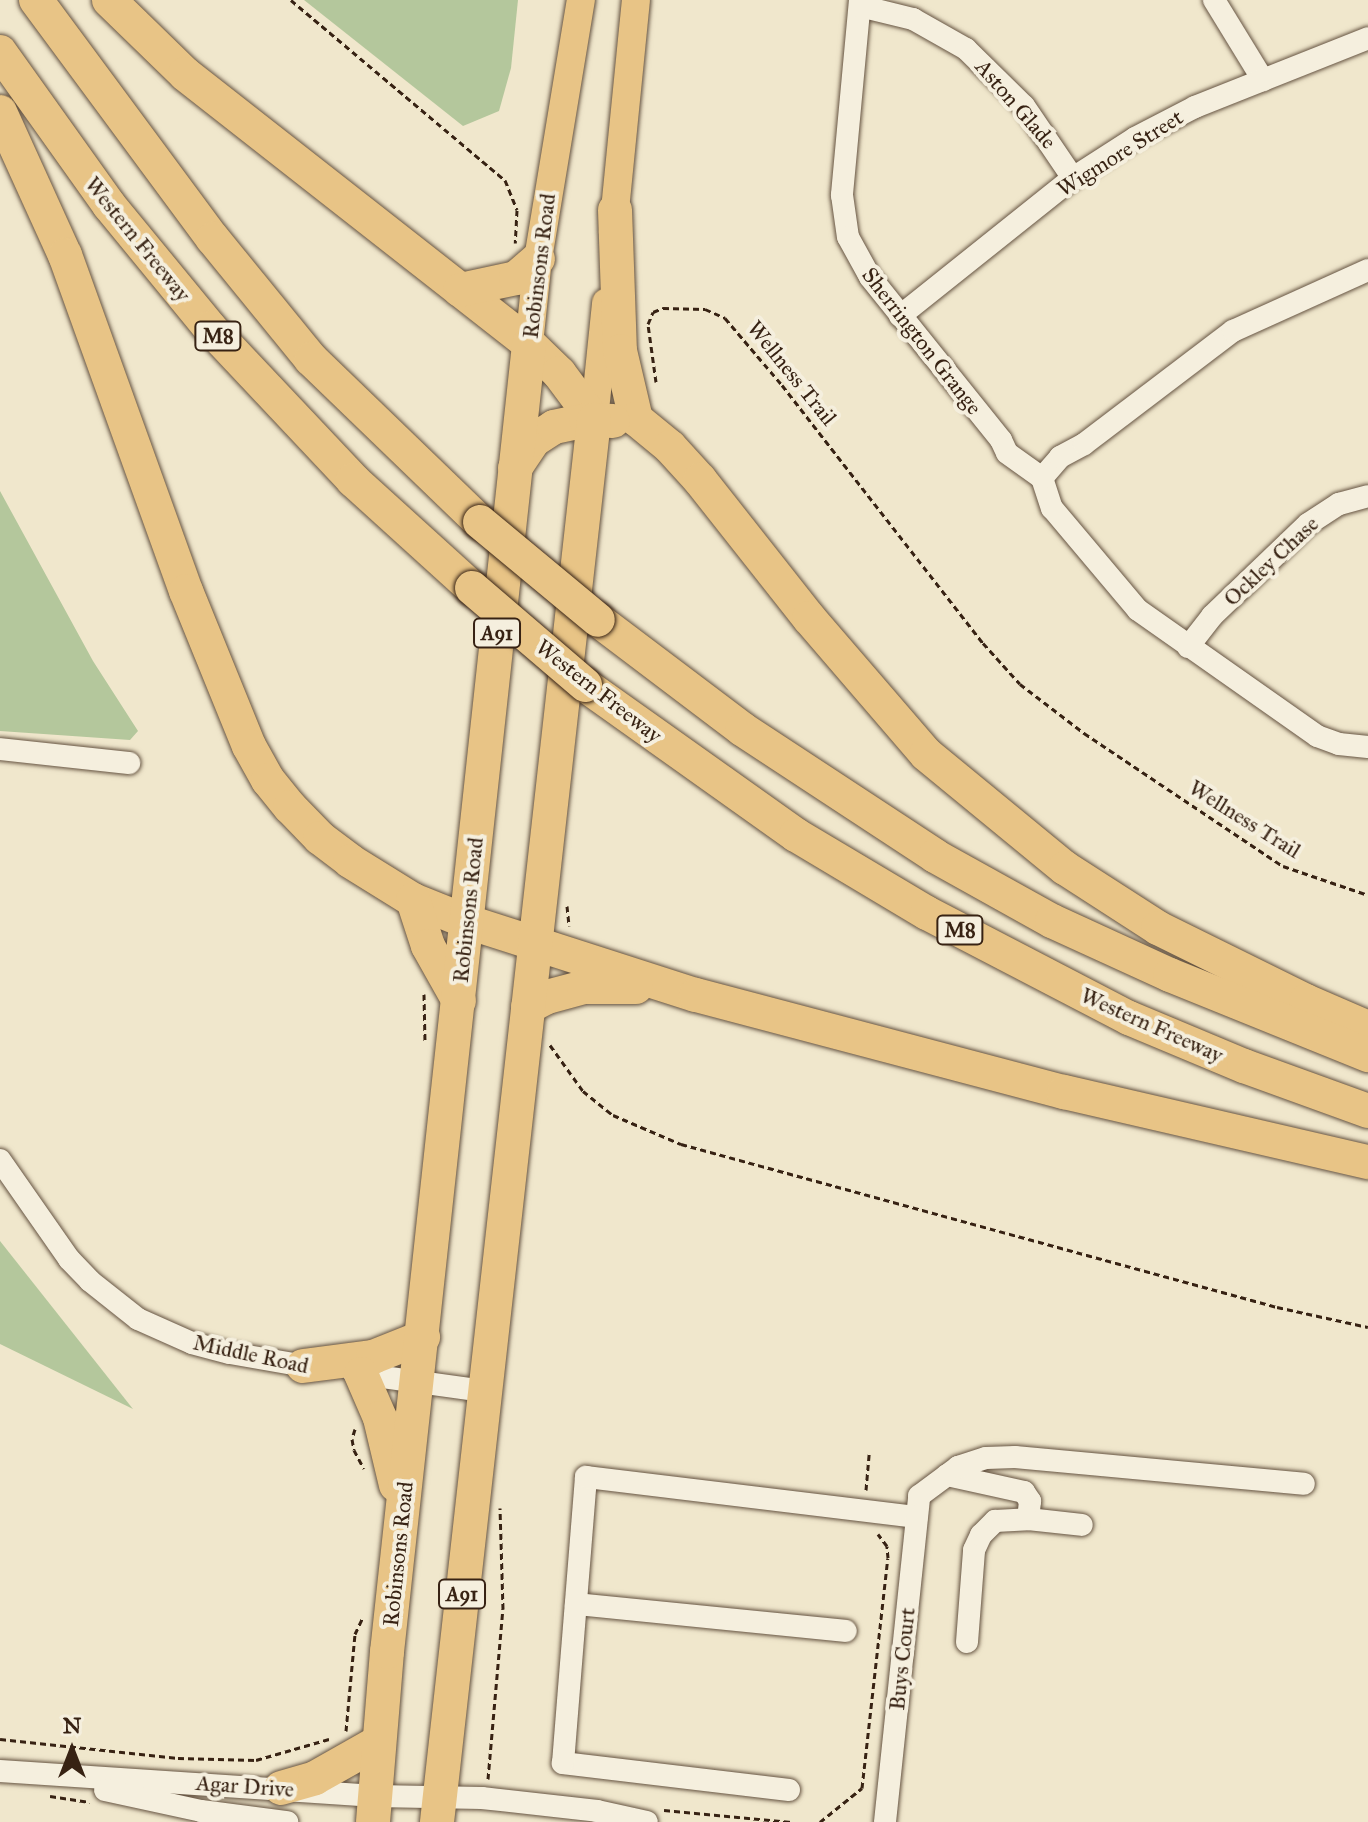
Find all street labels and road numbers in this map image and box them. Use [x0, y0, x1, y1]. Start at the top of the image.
street label: Aston Glade [970, 54, 1062, 154]
street label: Wigmore Street [1052, 104, 1188, 202]
street label: Western Freeway [80, 171, 196, 307]
street label: Robinsons Road [517, 192, 561, 340]
street label: Sherrington Grange [856, 262, 988, 420]
street label: Wellness Trail [742, 315, 842, 431]
road number: M8 [194, 320, 242, 352]
street label: Ockley Chase [1218, 510, 1324, 612]
road number: A91 [473, 617, 521, 649]
street label: Western Freeway [531, 634, 667, 748]
street label: Wellness Trail [1184, 774, 1306, 864]
street label: Robinsons Road [447, 836, 489, 984]
road number: M8 [936, 914, 984, 946]
street label: Western Freeway [1077, 982, 1227, 1068]
street label: Middle Road [191, 1329, 311, 1379]
street label: Robinsons Road [377, 1480, 419, 1628]
road number: A91 [438, 1578, 486, 1610]
street label: Buys Court [883, 1606, 921, 1712]
street label: Agar Drive [195, 1769, 295, 1803]

